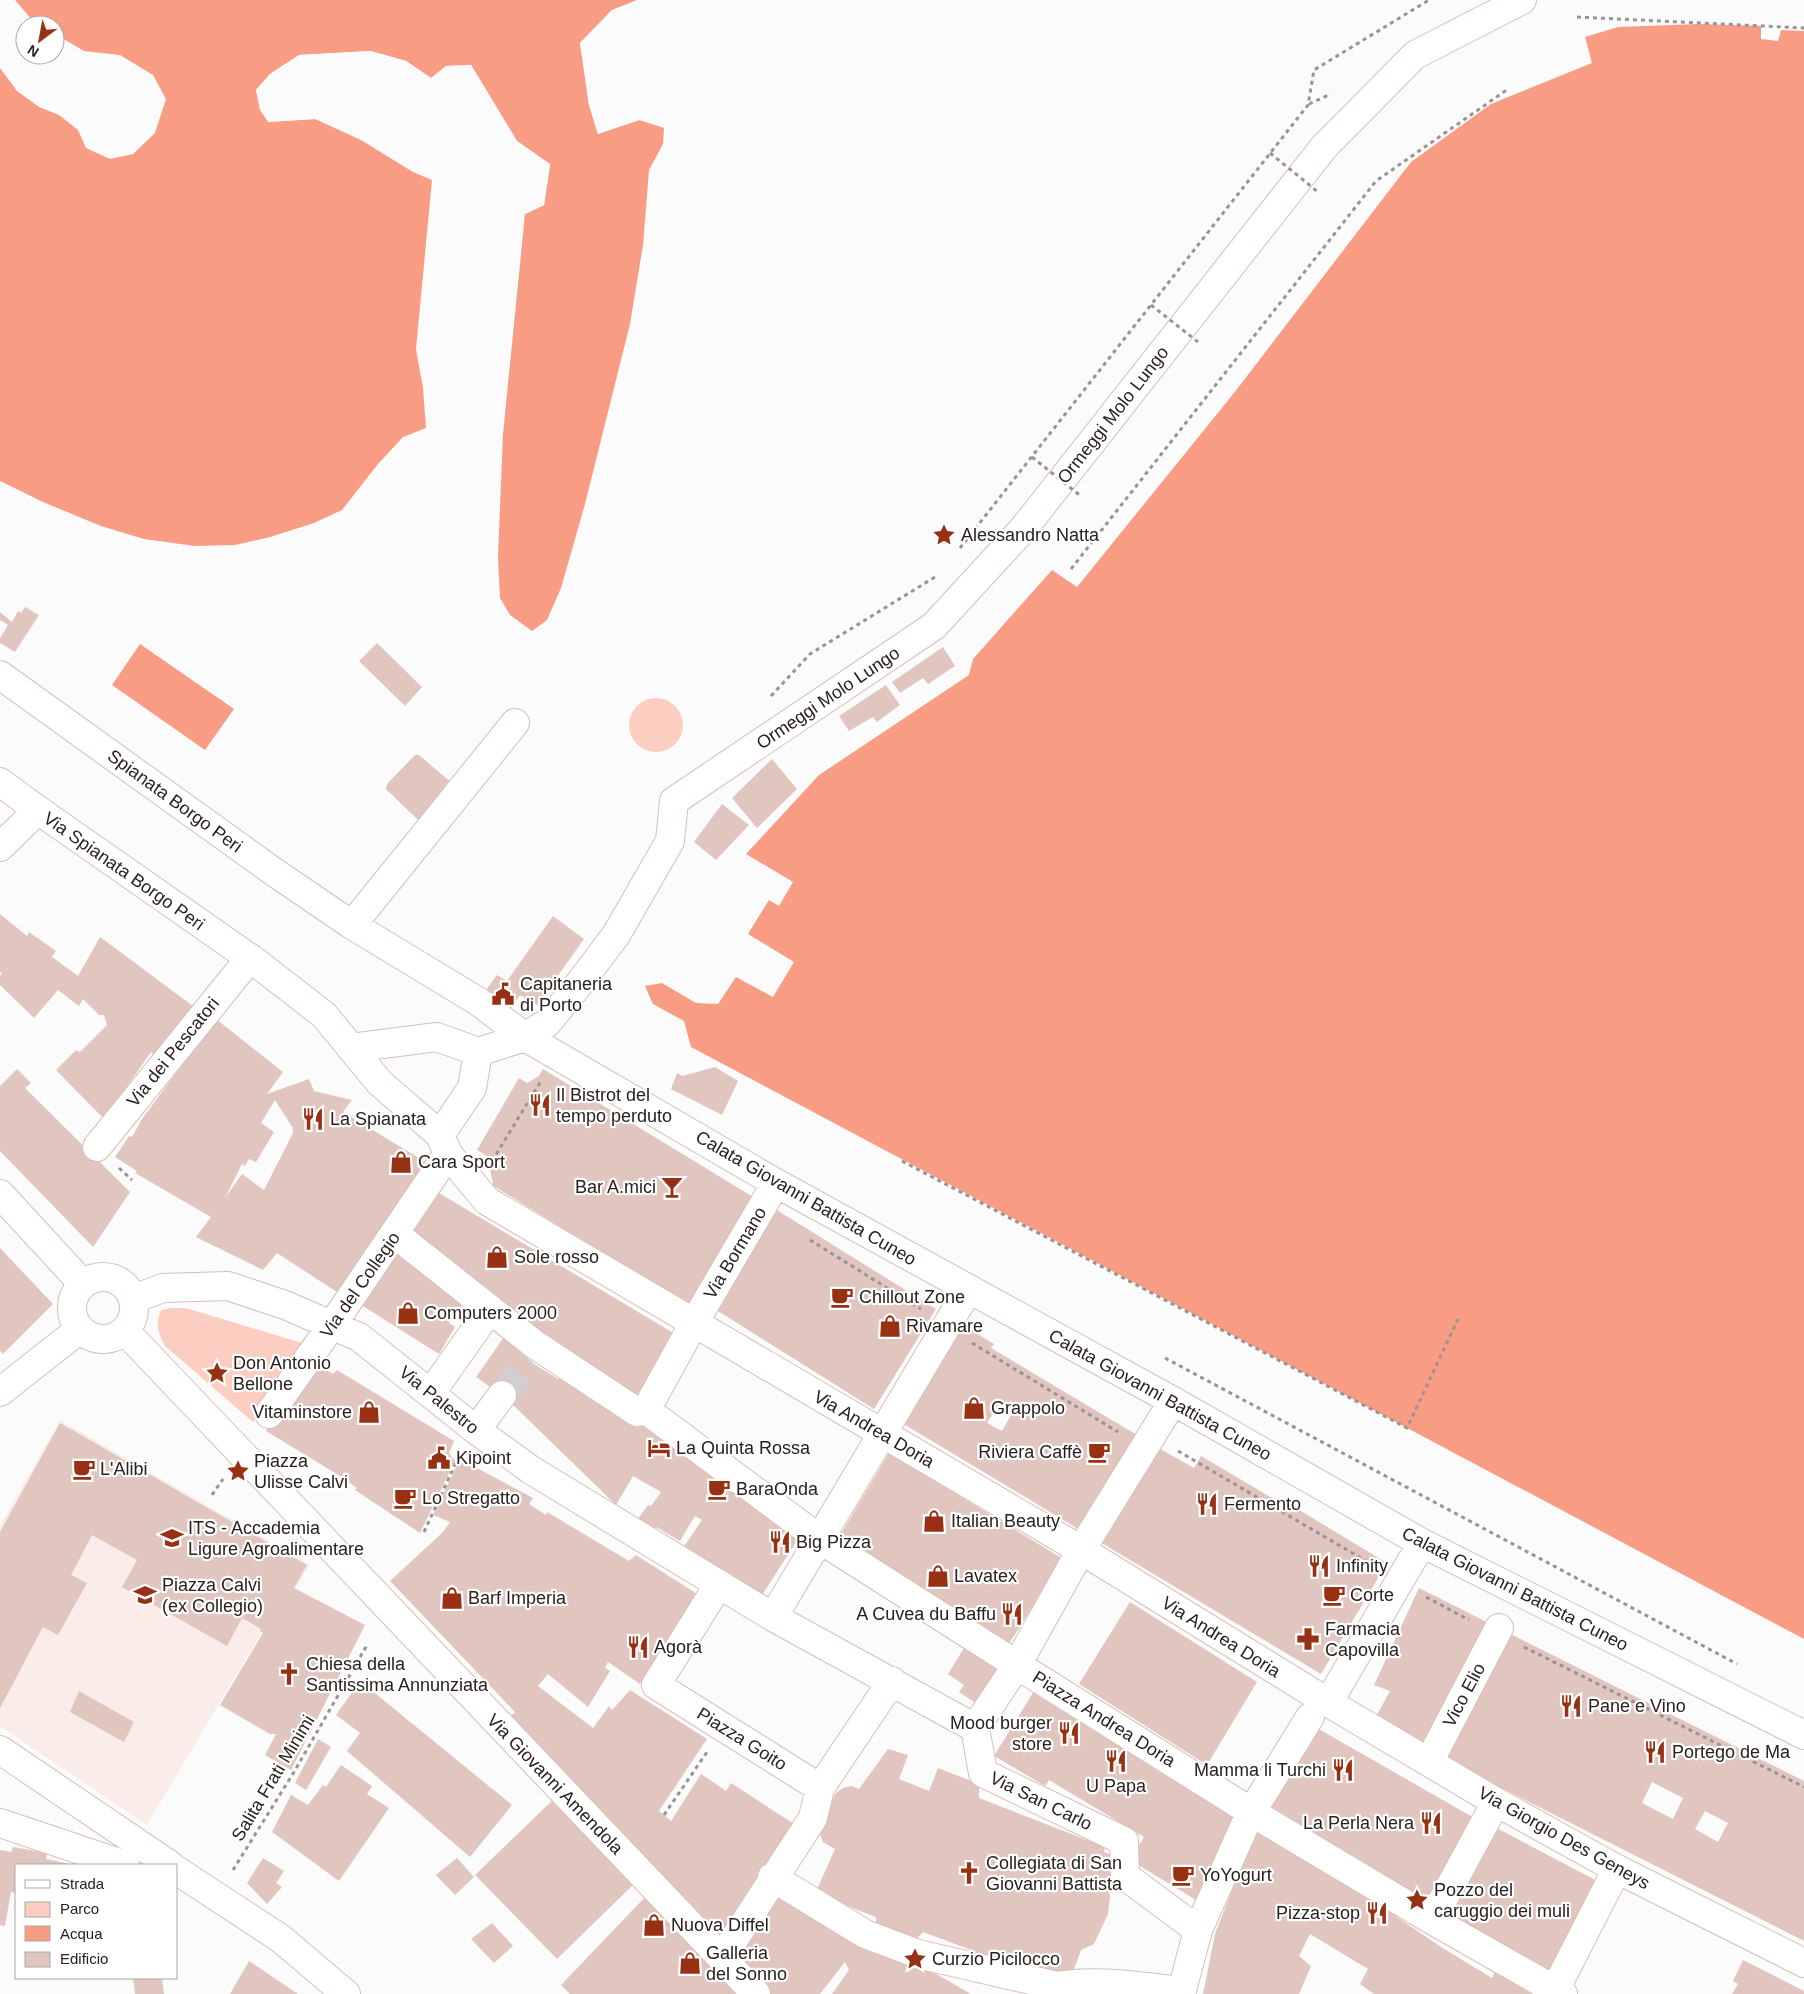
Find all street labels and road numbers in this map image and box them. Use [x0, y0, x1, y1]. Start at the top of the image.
street label: Ormeggi Molo Lungo [1053, 343, 1173, 487]
street label: Ormeggi Molo Lungo [753, 643, 903, 753]
street label: Spianata Borgo Peri [104, 746, 246, 856]
street label: Via Spianata Borgo Peri [40, 808, 208, 934]
street label: Via dei Pescatori [123, 993, 223, 1111]
street label: Calata Giovanni Battista Cuneo [692, 1127, 920, 1269]
street label: Via Bormano [700, 1203, 770, 1303]
street label: Via del Collegio [316, 1228, 404, 1342]
street label: Calata Giovanni Battista Cuneo [1045, 1325, 1275, 1465]
street label: Via Palestro [395, 1362, 483, 1438]
street label: Via Andrea Doria [810, 1386, 939, 1472]
street label: Calata Giovanni Battista Cuneo [1399, 1523, 1631, 1655]
street label: Via Andrea Doria [1158, 1593, 1285, 1682]
street label: Vico Elio [1439, 1660, 1489, 1730]
street label: Piazza Andrea Doria [1029, 1667, 1180, 1771]
street label: Piazza Goito [693, 1703, 791, 1775]
street label: Via Giovanni Amendola [483, 1710, 628, 1859]
street label: Salita Frati Minimi [228, 1712, 318, 1844]
street label: Via San Carlo [987, 1768, 1095, 1834]
street label: Via Giorgio Des Geneys [1475, 1783, 1653, 1893]

